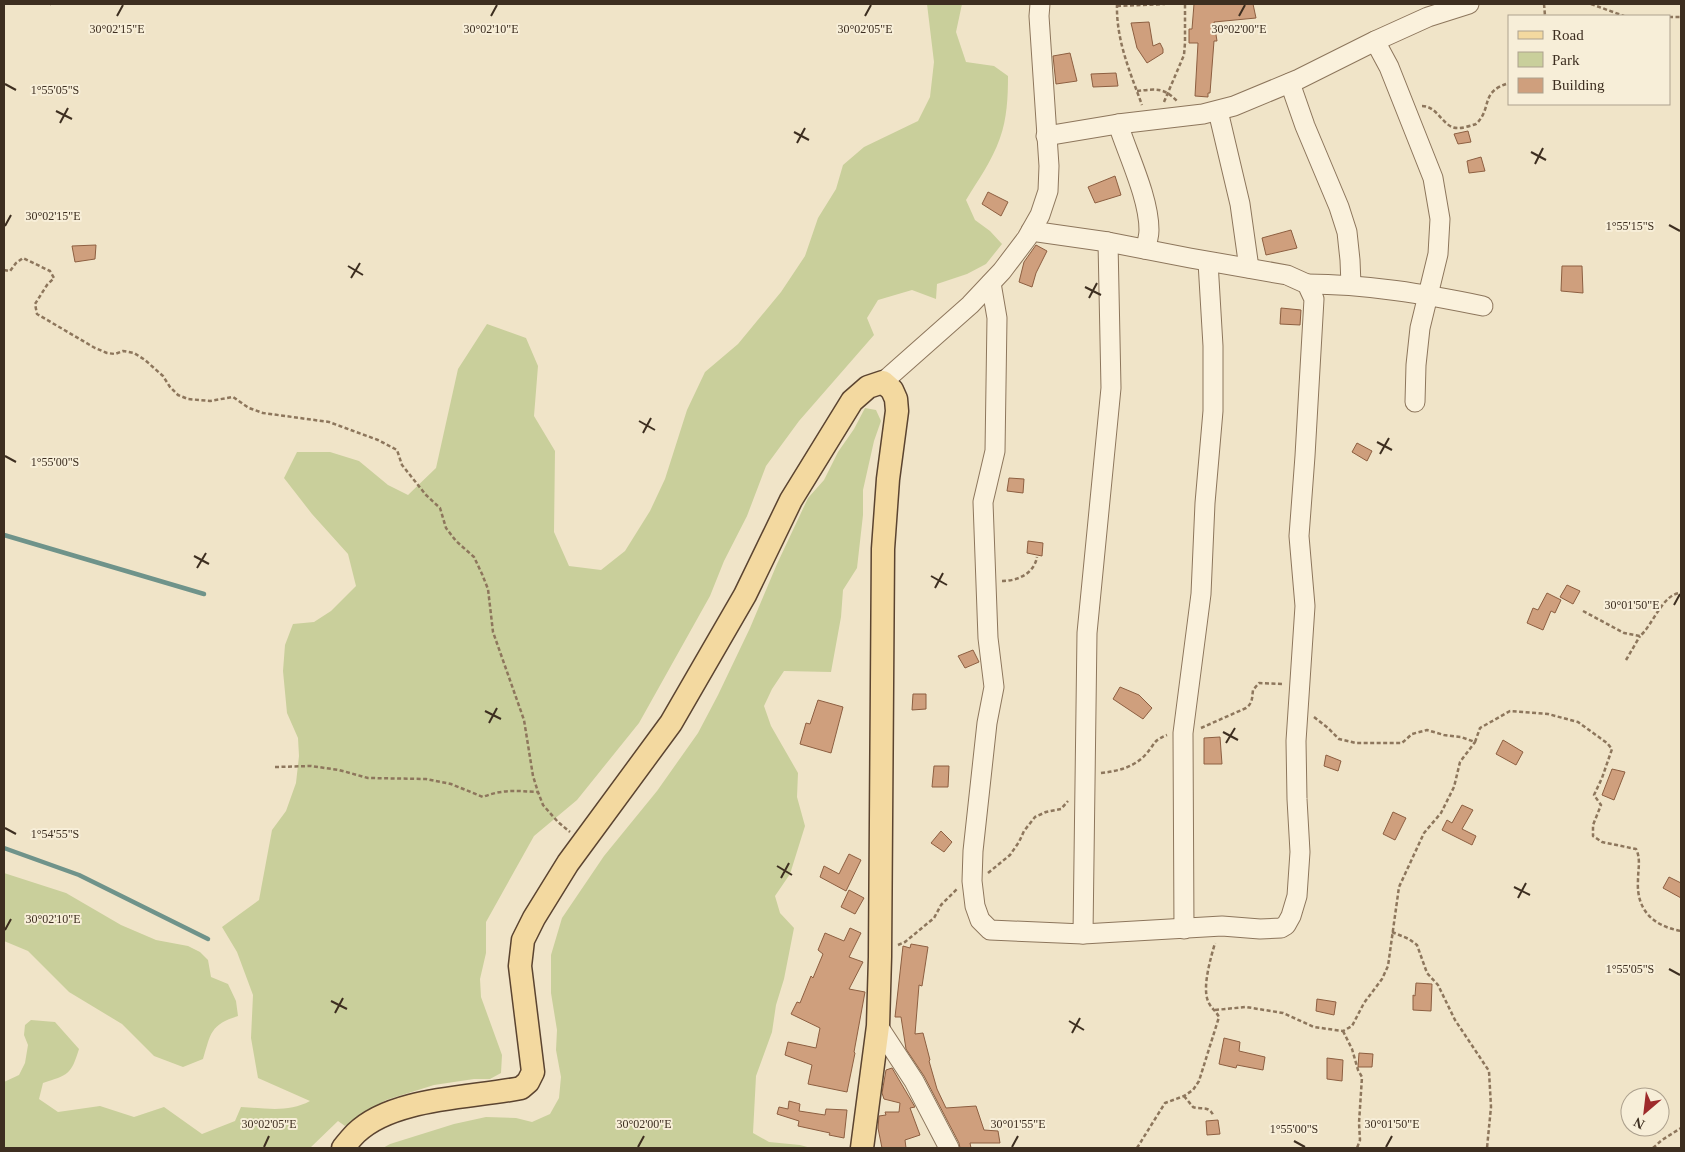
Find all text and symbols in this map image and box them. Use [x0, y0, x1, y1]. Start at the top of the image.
legend [1508, 15, 1670, 105]
text: 30°02'15"E [89, 22, 145, 36]
text: 30°02'10"E [463, 22, 519, 36]
text: 30°02'05"E [837, 22, 893, 36]
text: 30°02'00"E [1211, 22, 1267, 36]
text: Road [1552, 27, 1584, 43]
text: Park [1552, 52, 1580, 68]
text: Building [1552, 77, 1605, 93]
text: 1°55'05"S [31, 83, 79, 97]
text: 30°02'15"E [25, 209, 81, 223]
text: 1°55'15"S [1606, 219, 1654, 233]
text: 1°55'00"S [31, 455, 79, 469]
text: 30°01'50"E [1604, 598, 1660, 612]
text: 1°54'55"S [31, 827, 79, 841]
text: 30°02'10"E [25, 912, 81, 926]
text: 1°55'05"S [1606, 962, 1654, 976]
north arrow [1620, 1087, 1670, 1137]
text: N [1631, 1114, 1647, 1132]
text: 30°02'05"E [241, 1117, 297, 1131]
text: 30°02'00"E [616, 1117, 672, 1131]
text: 30°01'55"E [990, 1117, 1046, 1131]
text: 30°01'50"E [1364, 1117, 1420, 1131]
text: 1°55'00"S [1270, 1122, 1318, 1136]

